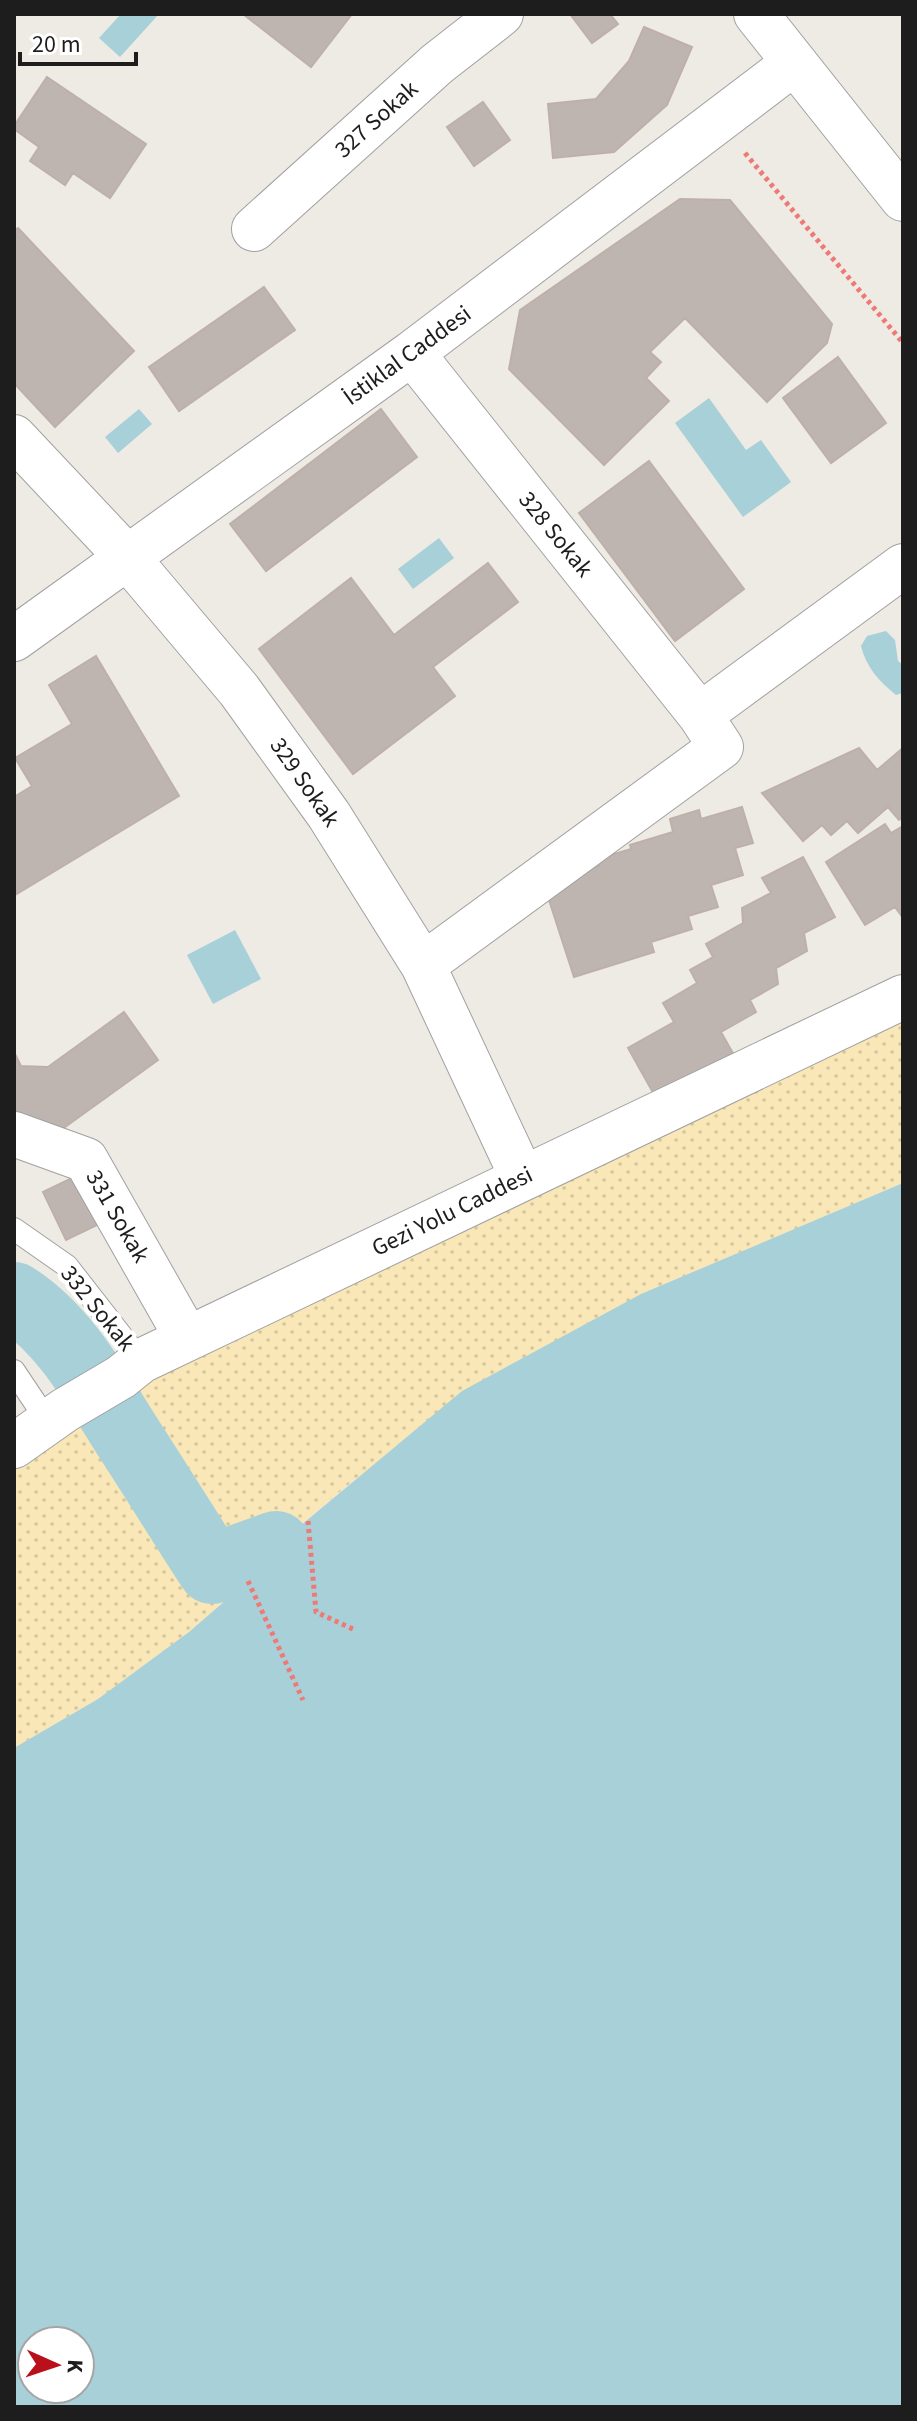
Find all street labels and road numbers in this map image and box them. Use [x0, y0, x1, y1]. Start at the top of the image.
street label: 327 Sokak [327, 72, 426, 167]
street label: İstiklal Caddesi [336, 297, 479, 414]
street label: 328 Sokak [510, 484, 601, 585]
street label: 329 Sokak [261, 730, 348, 834]
street label: Gezi Yolu Caddesi [366, 1157, 539, 1266]
street label: 331 Sokak [77, 1163, 158, 1269]
street label: 332 Sokak [52, 1258, 143, 1359]

